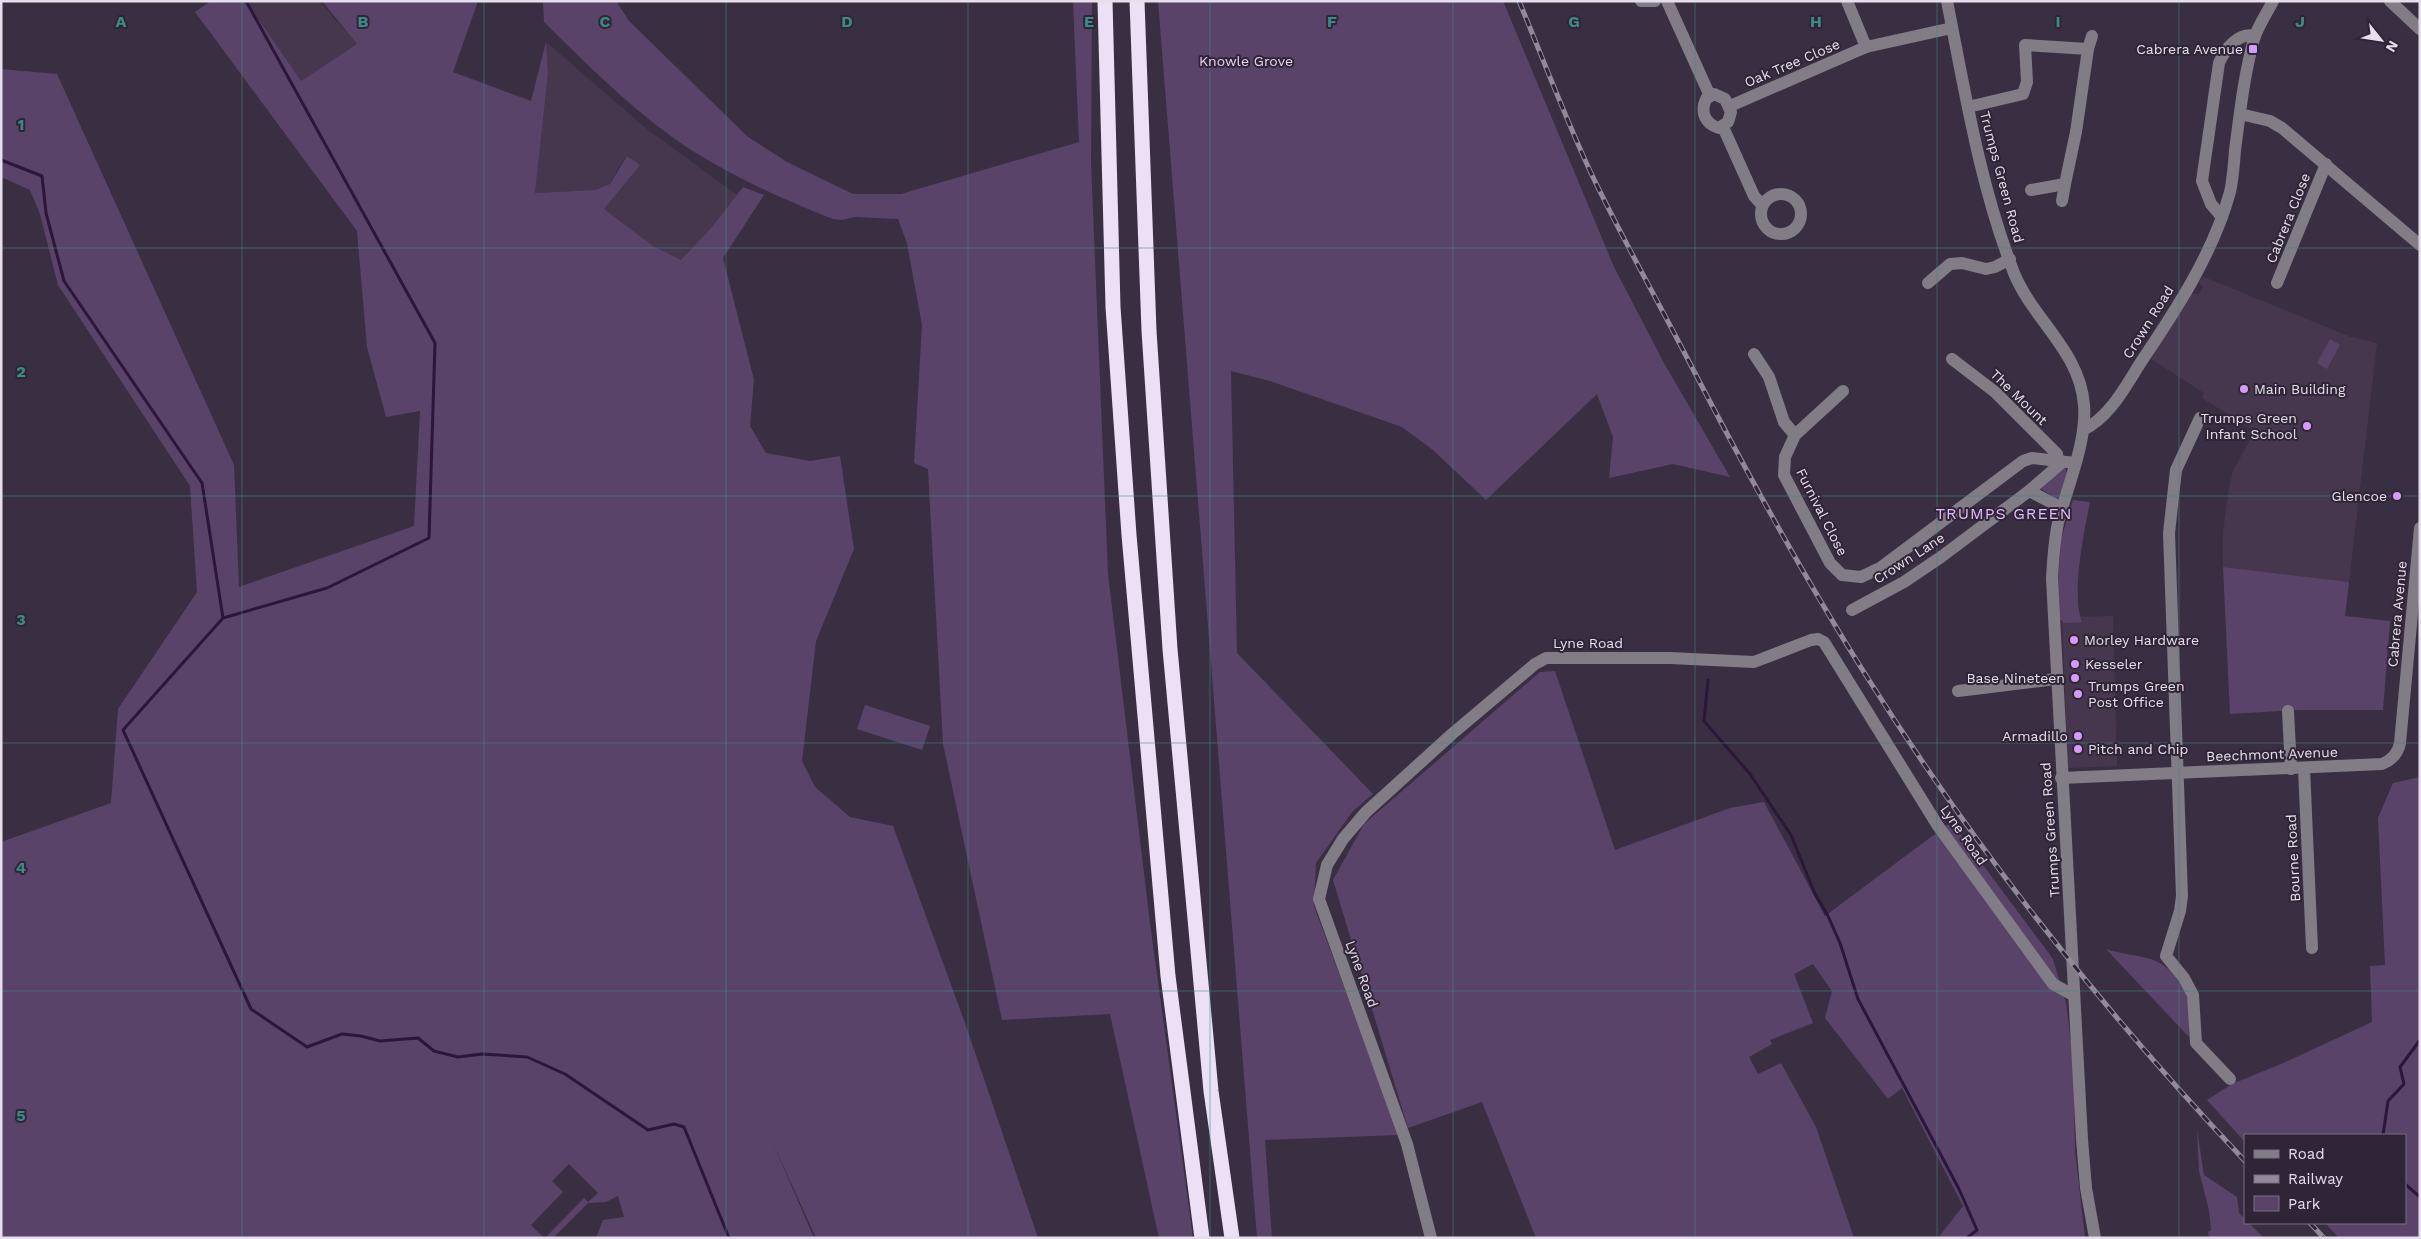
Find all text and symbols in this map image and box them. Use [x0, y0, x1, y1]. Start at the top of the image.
text: A [116, 12, 127, 31]
text: B [358, 12, 369, 31]
text: C [600, 12, 611, 31]
text: D [841, 12, 853, 31]
text: E [1084, 12, 1094, 31]
text: F [1327, 12, 1337, 31]
text: G [1568, 12, 1580, 31]
text: H [1810, 12, 1822, 31]
text: I [2055, 12, 2061, 31]
text: J [2295, 12, 2305, 31]
north arrow [2356, 15, 2406, 65]
street label: Oak Tree Close [1742, 36, 1842, 90]
text: N [2383, 38, 2402, 55]
place label: Cabrera Avenue [2136, 41, 2243, 57]
marker: Cabrera Avenue [2247, 43, 2259, 55]
park label: Knowle Grove [1199, 53, 1293, 69]
street label: Trumps Green Road [1977, 109, 2027, 245]
text: 1 [18, 115, 24, 134]
street label: Cabrera Close [2263, 171, 2313, 265]
street label: Crown Road [2119, 283, 2177, 361]
text: 2 [16, 362, 26, 381]
street label: The Mount [1987, 366, 2051, 428]
place label: Main Building [2254, 381, 2346, 397]
marker: Main Building [2238, 383, 2250, 395]
place label: Trumps Green Infant School [2200, 410, 2298, 442]
marker: Trumps Green Infant School [2301, 420, 2313, 432]
street label: Furnival Close [1793, 466, 1851, 558]
place label: Glencoe [2332, 488, 2387, 504]
marker: Glencoe [2391, 490, 2403, 502]
district label: TRUMPS GREEN [1935, 504, 2073, 523]
street label: Crown Lane [1870, 529, 1948, 587]
street label: Cabrera Avenue [2384, 560, 2410, 668]
text: 3 [16, 610, 26, 629]
place label: Morley Hardware [2084, 632, 2199, 648]
marker: Morley Hardware [2068, 634, 2080, 646]
street label: Lyne Road [1553, 635, 1623, 651]
place label: Kesseler [2085, 656, 2143, 672]
marker: Kesseler [2069, 658, 2081, 670]
place label: Base Nineteen [1966, 670, 2065, 686]
marker: Base Nineteen [2069, 672, 2081, 684]
place label: Trumps Green Post Office [2088, 678, 2185, 710]
marker: Trumps Green Post Office [2072, 688, 2084, 700]
place label: Armadillo [2002, 728, 2068, 744]
marker: Armadillo [2072, 730, 2084, 742]
place label: Pitch and Chip [2088, 741, 2188, 757]
marker: Pitch and Chip [2072, 743, 2084, 755]
street label: Beechmont Avenue [2206, 744, 2338, 764]
street label: Trumps Green Road [2037, 762, 2063, 898]
street label: Lyne Road [1937, 802, 1991, 868]
street label: Bourne Road [2283, 814, 2303, 902]
text: 4 [16, 858, 26, 877]
street label: Lyne Road [1343, 938, 1381, 1010]
text: 5 [16, 1106, 26, 1125]
legend [2244, 1134, 2406, 1224]
text: Road [2288, 1145, 2325, 1163]
text: Railway [2288, 1170, 2343, 1188]
text: Park [2288, 1195, 2321, 1213]

